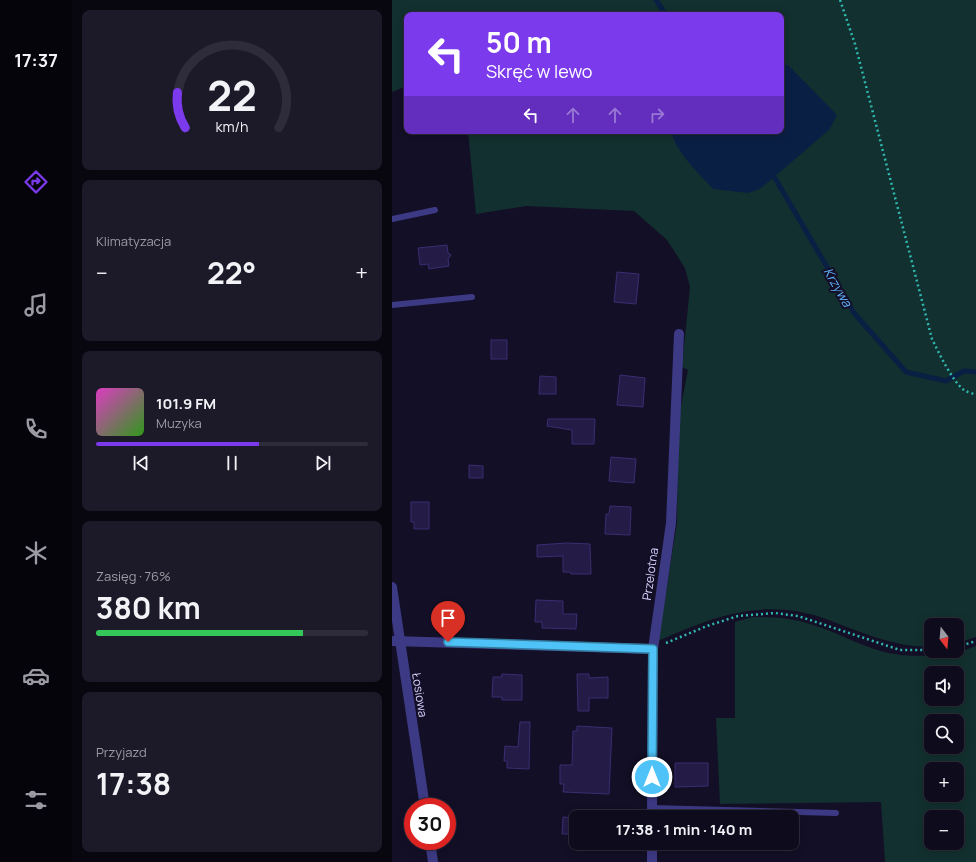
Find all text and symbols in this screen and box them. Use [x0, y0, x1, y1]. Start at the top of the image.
text: 50 m [486, 23, 552, 61]
icon: left [420, 28, 472, 80]
text: 17:37 [14, 48, 58, 72]
text: Skręć w lewo [486, 59, 592, 83]
text: 22 [207, 67, 257, 123]
icon: left [520, 104, 542, 126]
icon: ahead [562, 104, 584, 126]
icon: ahead [604, 104, 626, 126]
icon: right [646, 104, 668, 126]
text: km/h [215, 117, 249, 136]
icon: directions [22, 168, 50, 196]
text: Klimatyzacja [96, 232, 171, 250]
text: 22° [207, 252, 256, 293]
text: − [96, 258, 108, 288]
text: + [355, 258, 368, 288]
water label: Krzywa [820, 264, 857, 311]
icon: music [22, 291, 50, 319]
text: 101.9 FM [156, 393, 216, 414]
text: Muzyka [156, 414, 202, 432]
icon: phone [22, 415, 50, 443]
icon: previous [130, 452, 152, 474]
icon: pause [221, 452, 243, 474]
icon: next [312, 452, 334, 474]
icon: climate [22, 539, 50, 567]
street label: Przelotna [638, 547, 662, 601]
text: Zasięg · 76% [96, 567, 171, 585]
text: 380 km [96, 587, 201, 628]
pin [431, 601, 465, 642]
icon: arrive [437, 607, 459, 629]
north arrow [924, 618, 964, 658]
map controls [924, 618, 964, 850]
icon: car [22, 662, 50, 690]
button: sound [924, 666, 964, 706]
street label: Łosiowa [408, 672, 432, 718]
button: search [924, 714, 964, 754]
text: Przyjazd [96, 743, 147, 761]
position arrow [631, 756, 673, 798]
button: + [924, 762, 964, 802]
text: 17:38 [96, 763, 171, 804]
icon: filters [22, 786, 50, 814]
speed limit sign: 30 [404, 798, 456, 850]
button: − [924, 810, 964, 850]
text: 17:38 · 1 min · 140 m [616, 819, 752, 840]

